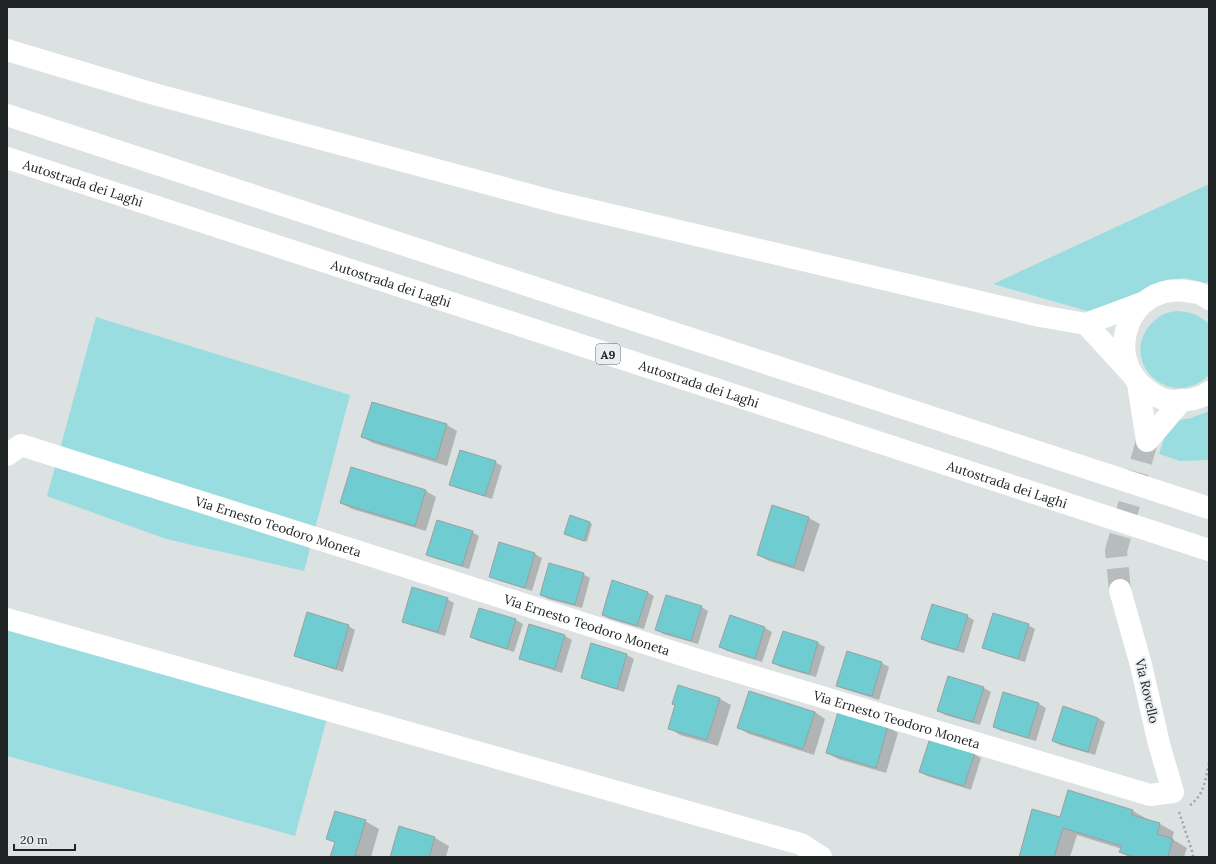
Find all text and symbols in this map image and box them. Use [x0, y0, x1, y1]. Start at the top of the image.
street label: Autostrada dei Laghi [20, 155, 146, 210]
street label: Autostrada dei Laghi [328, 255, 454, 311]
road number: A9 [596, 344, 620, 364]
street label: Autostrada dei Laghi [636, 356, 762, 411]
street label: Autostrada dei Laghi [944, 456, 1070, 512]
street label: Via Ernesto Teodoro Moneta [192, 492, 364, 561]
street label: Via Ernesto Teodoro Moneta [501, 590, 672, 659]
street label: Via Rovello [1131, 656, 1163, 725]
street label: Via Ernesto Teodoro Moneta [810, 686, 982, 752]
scale bar [14, 826, 75, 852]
text: 20 m [20, 832, 48, 847]

